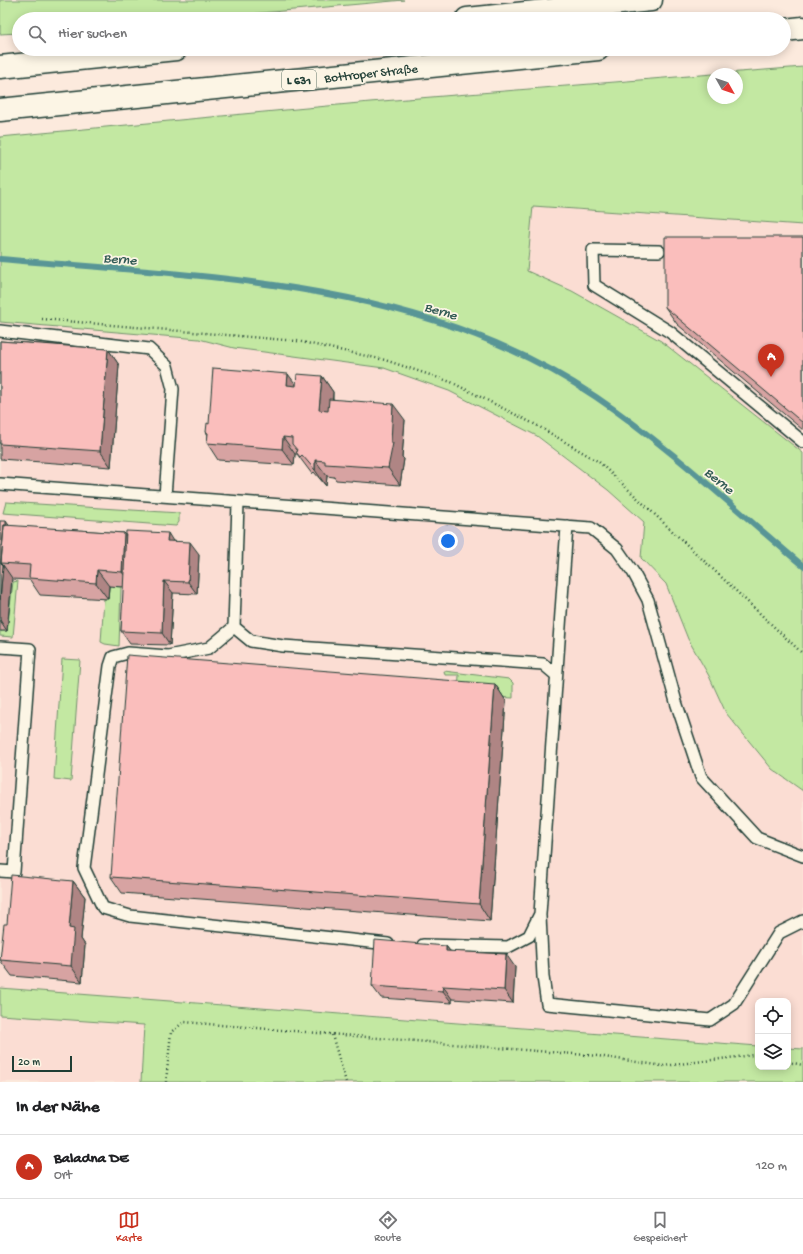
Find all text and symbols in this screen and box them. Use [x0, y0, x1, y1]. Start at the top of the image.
search box [12, 12, 791, 56]
icon: search [26, 23, 48, 45]
text: Hier suchen [58, 25, 127, 43]
street label: Bottroper Straße [323, 62, 419, 87]
north arrow [707, 68, 743, 104]
road number: L 631 [282, 70, 316, 90]
water label: Berne [102, 251, 138, 270]
water label: Berne [422, 299, 459, 326]
pin: A [758, 344, 784, 377]
water label: Berne [700, 465, 737, 500]
your location [438, 531, 458, 551]
map controls [755, 998, 791, 1070]
button: locate [755, 998, 791, 1034]
button: layers [755, 1034, 791, 1070]
scale bar [12, 1054, 72, 1073]
text: 20 m [18, 1057, 40, 1069]
text: In der Nähe [16, 1098, 99, 1118]
text: Baladna DE [54, 1150, 129, 1168]
text: A [25, 1159, 33, 1174]
text: 120 m [756, 1159, 787, 1174]
text: Ort [54, 1168, 72, 1183]
tab: Karte [116, 1209, 142, 1245]
tab: Route [374, 1209, 401, 1245]
tab: Gespeichert [633, 1209, 687, 1245]

